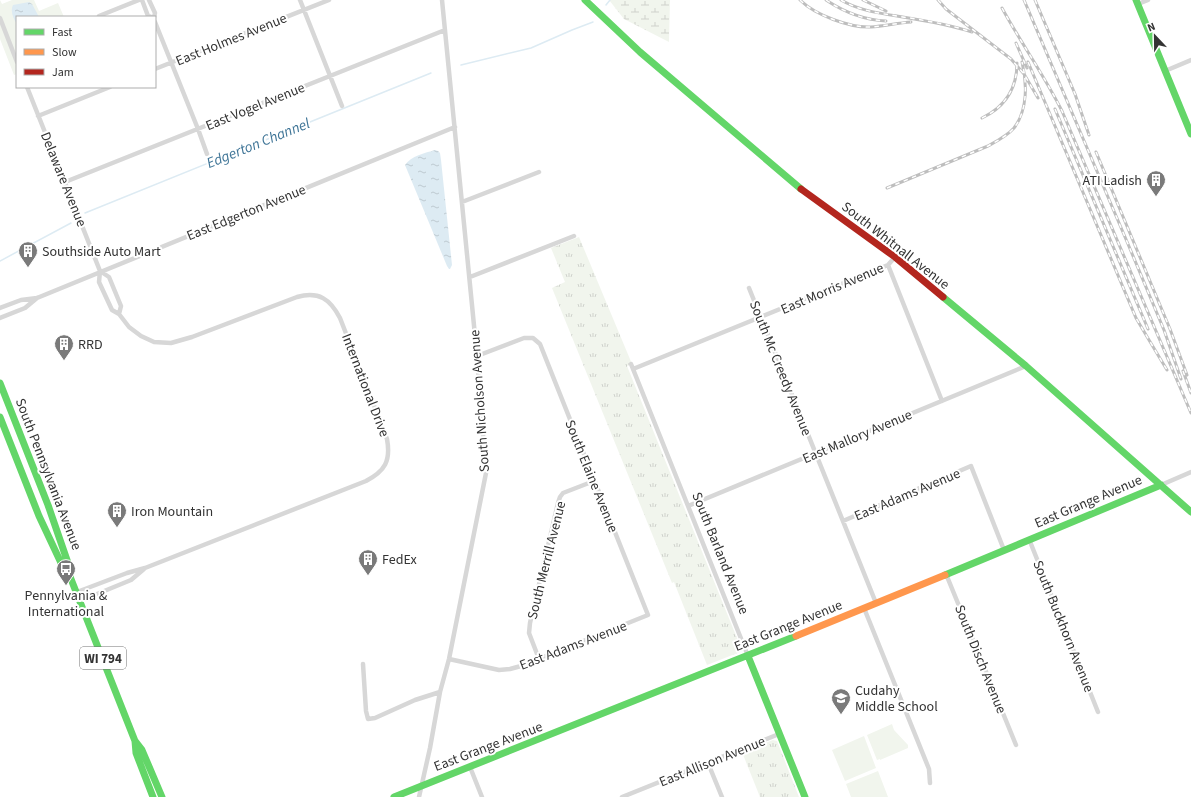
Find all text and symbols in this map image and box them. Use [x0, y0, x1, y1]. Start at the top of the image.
street label: East Holmes Avenue [173, 8, 290, 71]
legend [16, 16, 156, 88]
north arrow [1135, 16, 1175, 56]
text: N [1145, 19, 1158, 36]
text: Fast [52, 24, 72, 41]
text: Slow [52, 44, 77, 61]
text: Jam [52, 64, 74, 81]
street label: East Vogel Avenue [203, 78, 308, 136]
water label: Edgerton Channel [203, 113, 313, 174]
street label: Delaware Avenue [35, 129, 91, 230]
building icon: ATI Ladish [1145, 169, 1167, 197]
place label: ATI Ladish [1083, 171, 1142, 191]
street label: East Edgerton Avenue [184, 180, 309, 246]
street label: South Whitnall Avenue [837, 197, 954, 294]
building icon: Southside Auto Mart [17, 240, 39, 268]
place label: Southside Auto Mart [42, 242, 161, 262]
street label: East Morris Avenue [778, 258, 887, 320]
street label: South Mc Creedy Avenue [744, 298, 816, 439]
street label: South Nicholson Avenue [465, 329, 495, 473]
street label: International Drive [336, 331, 394, 440]
building icon: RRD [53, 333, 75, 361]
place label: RRD [78, 335, 103, 355]
street label: South Pennsylvania Avenue [10, 396, 86, 553]
street label: East Mallory Avenue [800, 405, 915, 469]
street label: South Elaine Avenue [559, 417, 623, 536]
street label: East Adams Avenue [851, 464, 964, 526]
street label: East Grange Avenue [1031, 470, 1145, 534]
street label: South Barland Avenue [686, 489, 754, 617]
street label: South Merrill Avenue [523, 499, 571, 621]
building icon: Iron Mountain [106, 500, 128, 528]
place label: Iron Mountain [131, 502, 213, 522]
building icon: FedEx [357, 548, 379, 576]
place label: FedEx [382, 550, 417, 570]
street label: South Buckhorn Avenue [1027, 557, 1099, 695]
bus stop icon: Pennylvania & International [55, 558, 77, 586]
place label: Pennylvania & International [25, 586, 108, 622]
street label: East Grange Avenue [731, 595, 846, 657]
street label: South Disch Avenue [949, 602, 1011, 717]
street label: East Adams Avenue [517, 616, 630, 676]
road number: WI 794 [80, 647, 126, 669]
place label: Cudahy Middle School [855, 681, 938, 717]
school or university icon: Cudahy Middle School [830, 687, 852, 715]
street label: East Grange Avenue [431, 717, 546, 777]
street label: East Allison Avenue [656, 732, 768, 792]

